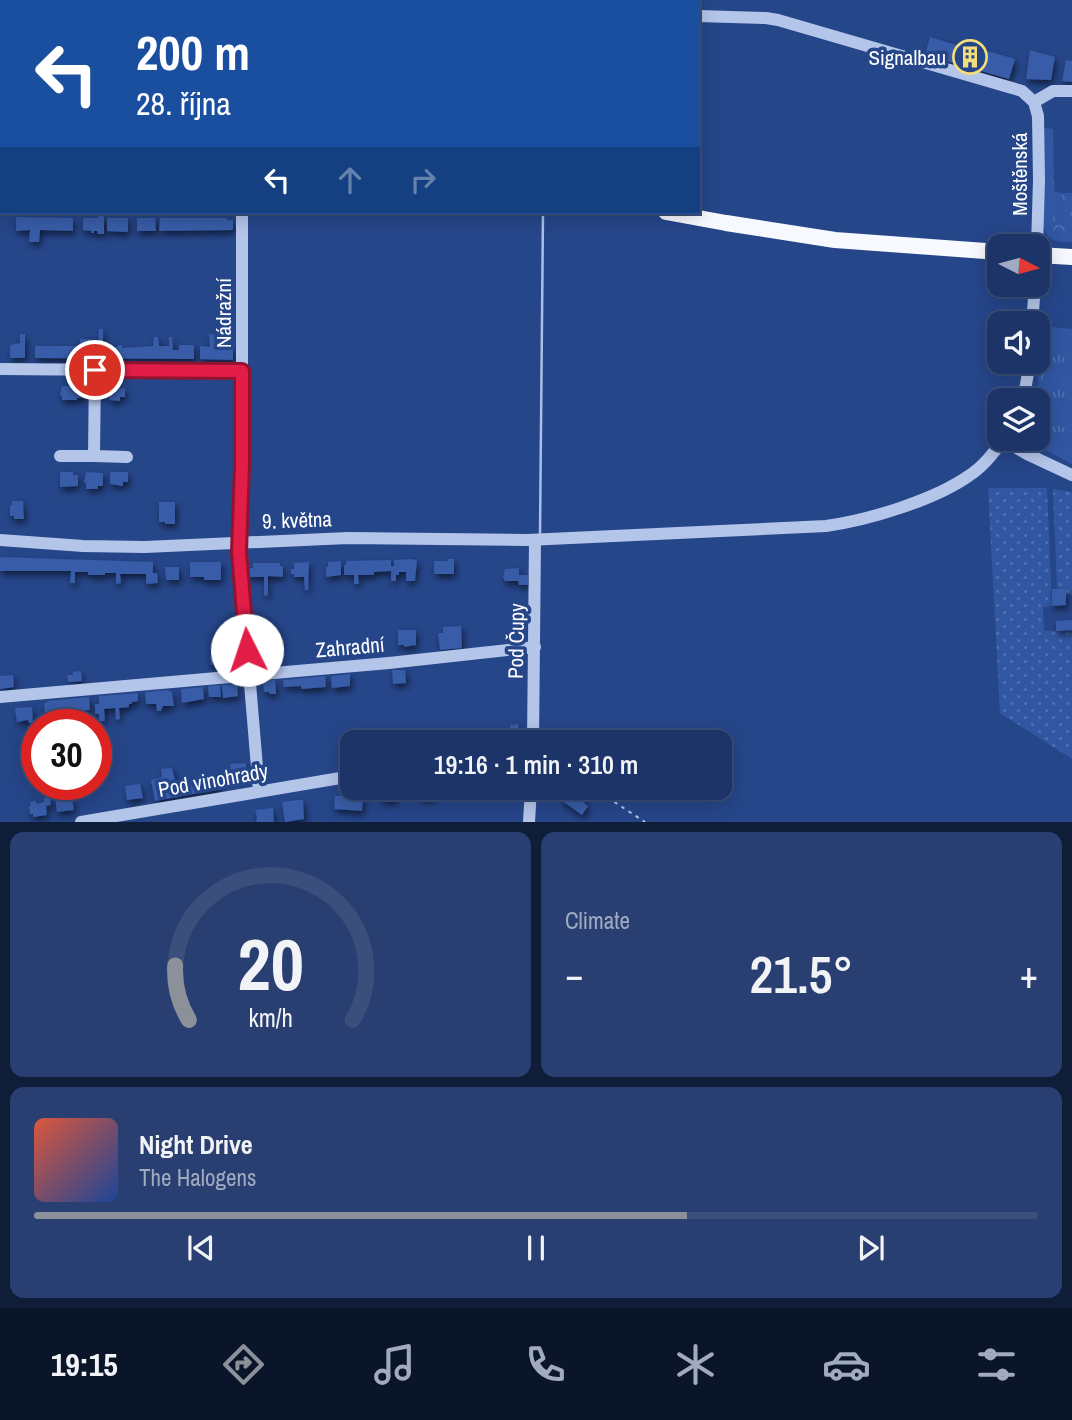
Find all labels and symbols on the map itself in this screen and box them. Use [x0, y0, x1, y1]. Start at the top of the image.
building icon: Signalbau [951, 38, 989, 76]
place label: Signalbau [868, 43, 946, 72]
street label: Moštěnská [1005, 132, 1034, 216]
north arrow [987, 234, 1050, 298]
street label: Nádražní [209, 278, 238, 348]
pin [65, 340, 125, 400]
street label: 9. května [262, 504, 333, 536]
street label: Pod Čupy [501, 603, 531, 679]
position arrow [210, 613, 284, 687]
street label: Zahradní [314, 630, 386, 664]
speed limit sign: 30 [21, 709, 112, 800]
street label: Pod vinohrady [156, 756, 271, 804]

